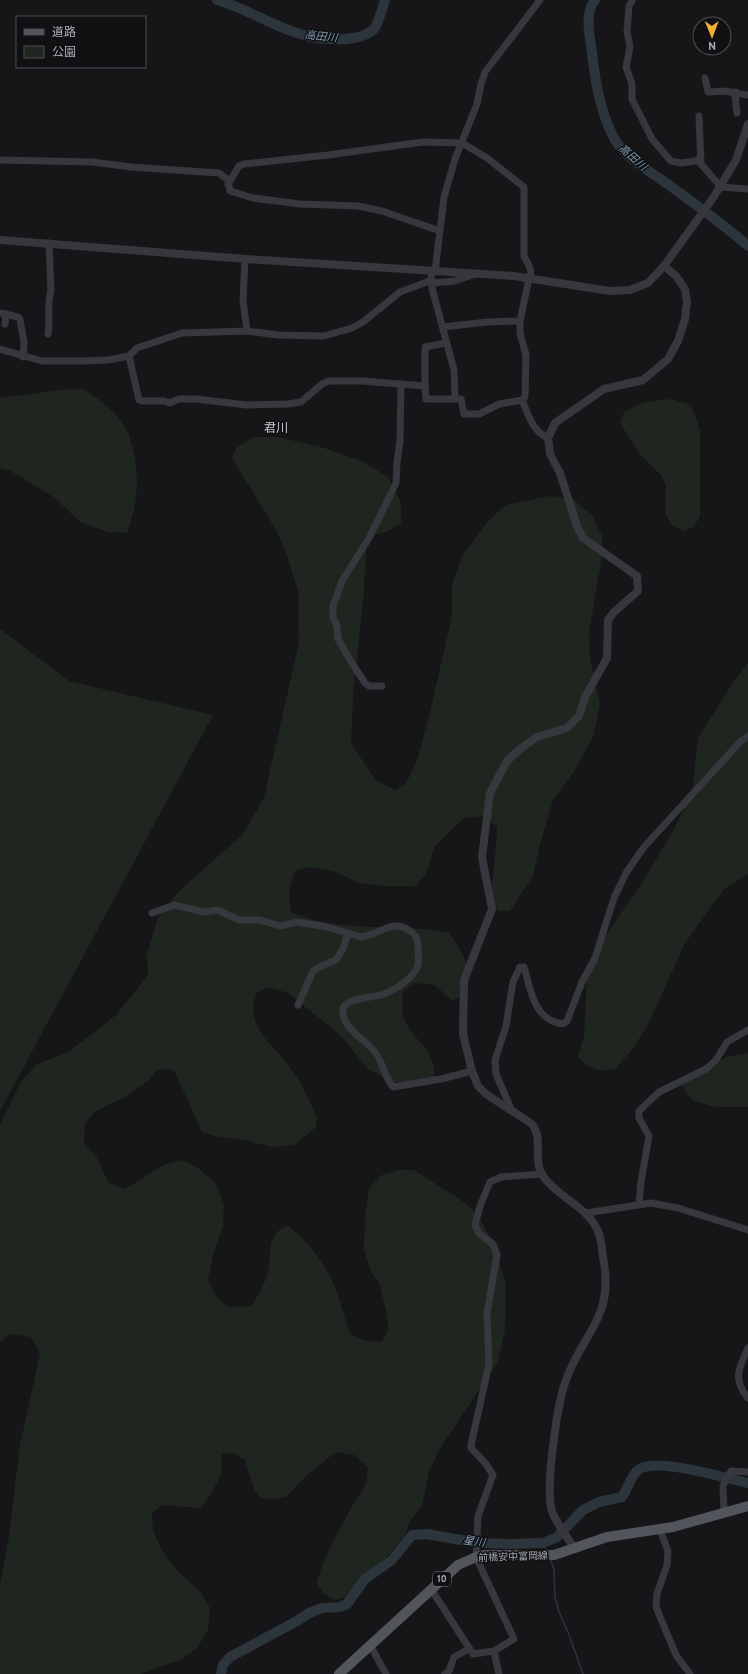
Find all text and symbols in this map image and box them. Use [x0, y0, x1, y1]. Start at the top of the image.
legend [16, 16, 146, 68]
north arrow [692, 16, 732, 56]
text: 道路 [52, 25, 76, 41]
water label: 高田川 [304, 28, 339, 46]
text: N [708, 38, 716, 52]
text: 公園 [52, 45, 76, 61]
water label: 高田川 [615, 142, 650, 175]
district label: 君川 [264, 421, 288, 437]
water label: 星川 [462, 1534, 487, 1551]
street label: 前橋安中富岡線 [478, 1550, 548, 1565]
road number: 10 [433, 1572, 451, 1586]

